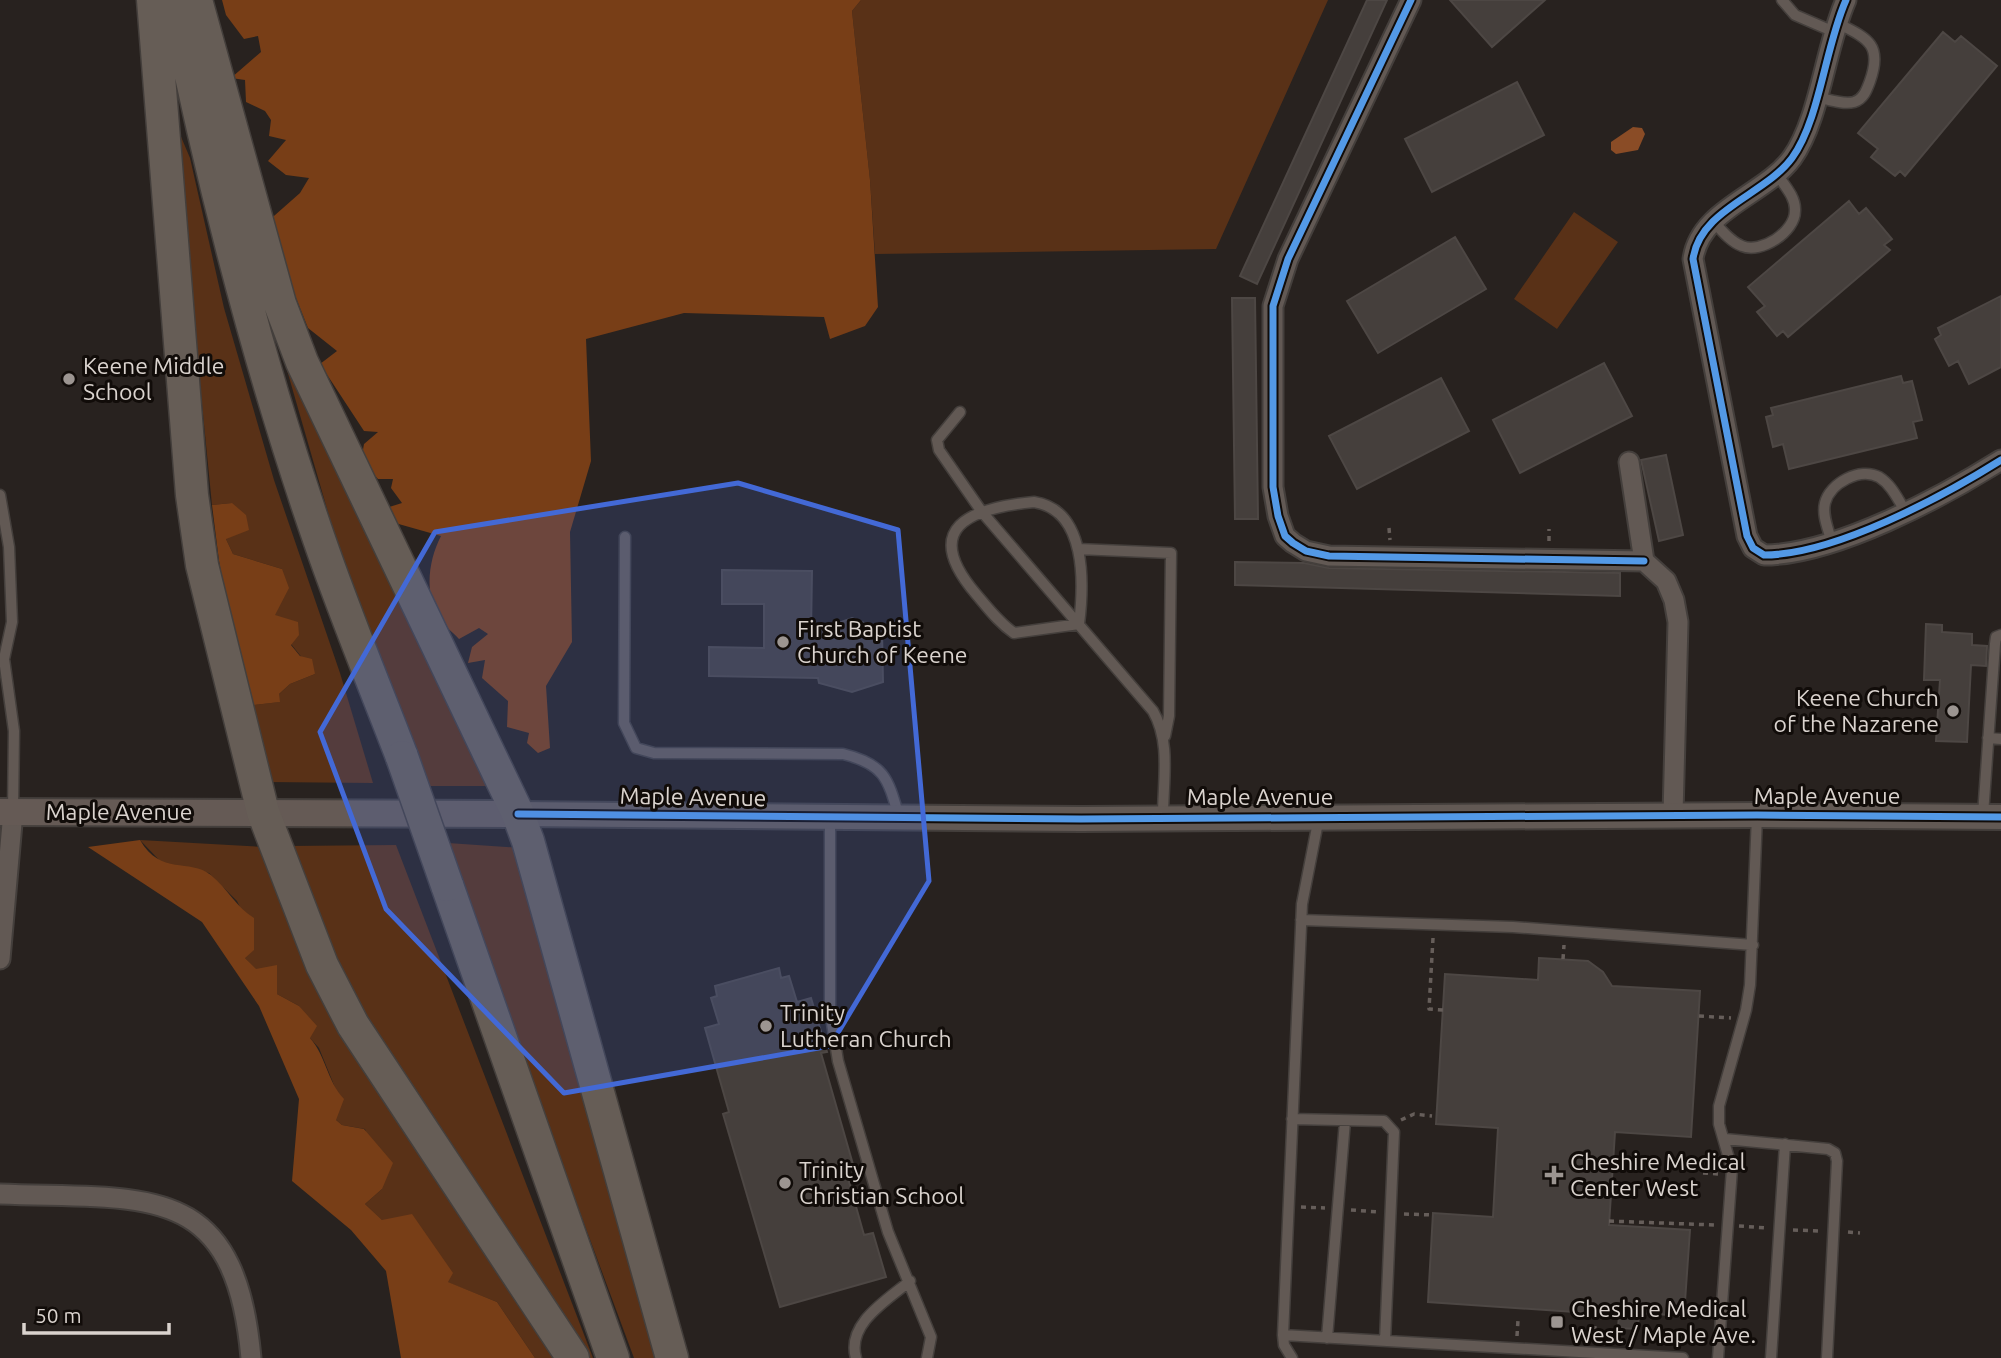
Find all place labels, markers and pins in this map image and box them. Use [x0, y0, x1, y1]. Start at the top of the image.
place label: Keene Middle School [83, 353, 224, 404]
marker: Keene Middle School [61, 371, 77, 387]
place label: First Baptist Church of Keene [797, 616, 968, 667]
marker: First Baptist Church of Keene [775, 634, 791, 650]
place label: Keene Church of the Nazarene [1774, 685, 1939, 736]
marker: Keene Church of the Nazarene [1945, 703, 1961, 719]
place label: Trinity Lutheran Church [780, 1000, 952, 1051]
marker: Trinity Lutheran Church [758, 1018, 774, 1034]
place label: Cheshire Medical Center West [1570, 1149, 1746, 1200]
place label: Trinity Christian School [799, 1157, 964, 1208]
marker: Cheshire Medical Center West [1544, 1165, 1564, 1185]
marker: Trinity Christian School [777, 1175, 793, 1191]
place label: Cheshire Medical West / Maple Ave. [1571, 1296, 1756, 1347]
marker: Cheshire Medical West / Maple Ave. [1549, 1314, 1565, 1330]

